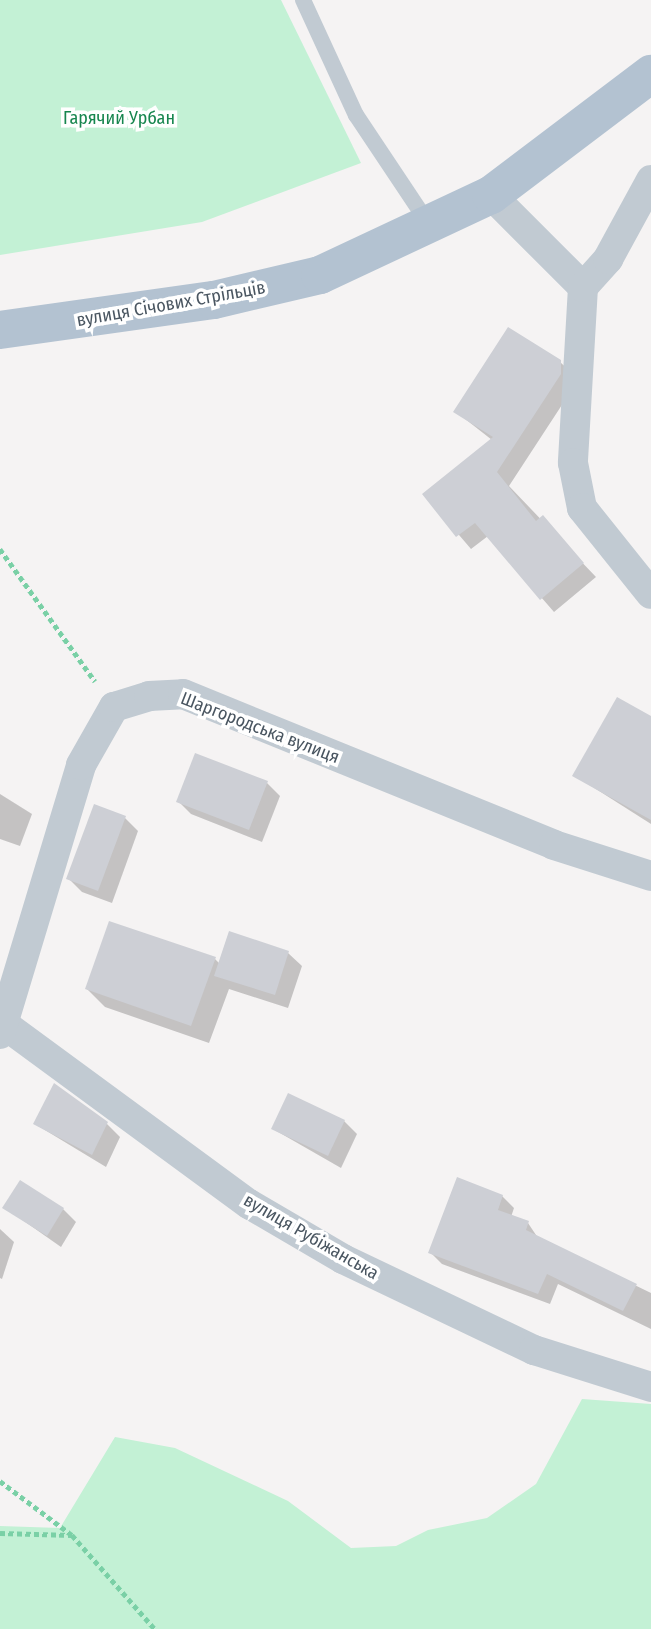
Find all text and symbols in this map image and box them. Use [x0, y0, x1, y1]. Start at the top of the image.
park label: Гарячий Урбан [63, 107, 175, 129]
street label: вулиця Січових Стрільців [75, 277, 267, 331]
street label: Шаргородська вулиця [178, 688, 342, 768]
street label: вулиця Рубіжанська [240, 1190, 382, 1284]

